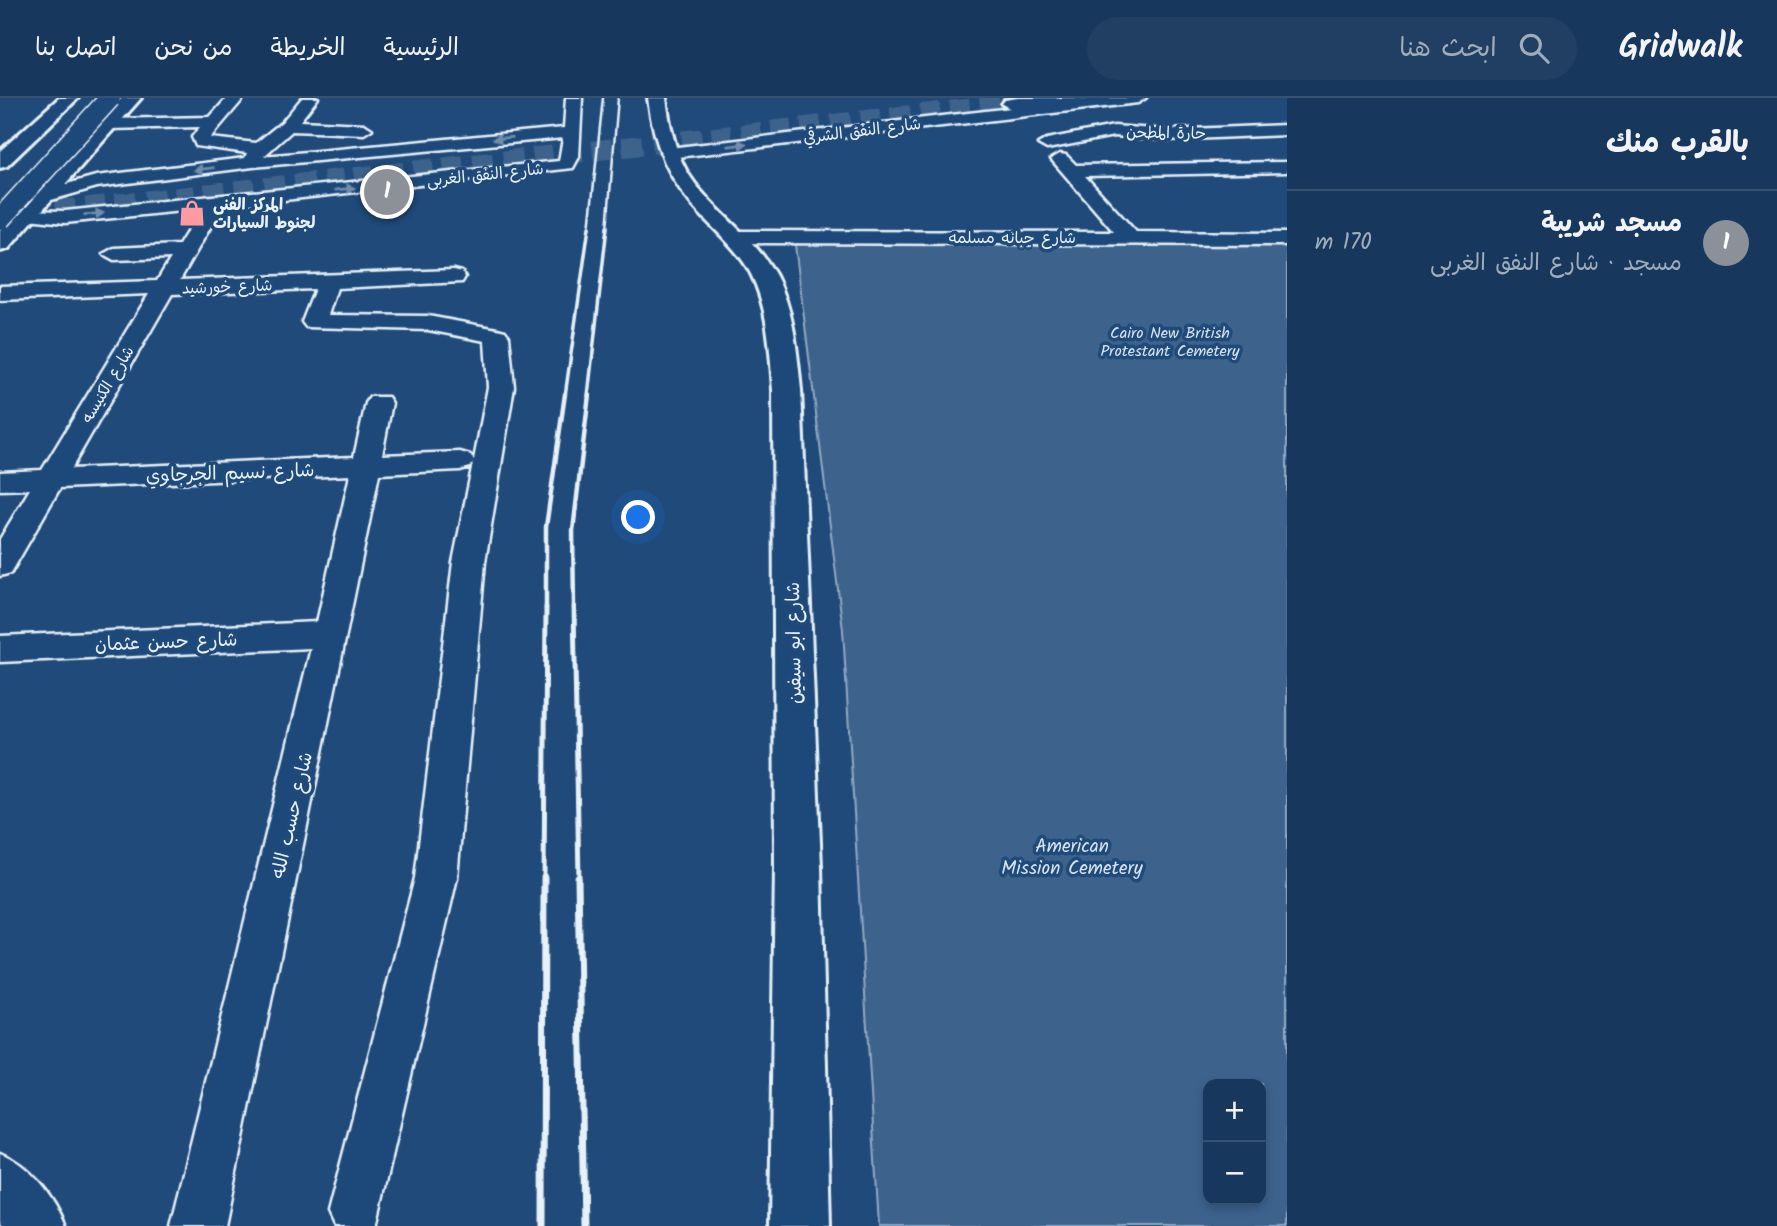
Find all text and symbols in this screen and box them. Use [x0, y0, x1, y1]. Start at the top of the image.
search box [1087, 17, 1577, 80]
text: Gridwalk [1619, 22, 1742, 75]
text: ابحث هنا [1399, 28, 1497, 70]
text: اتصل بنا [35, 29, 116, 68]
text: من نحن [154, 29, 233, 68]
text: الخريطة [271, 29, 345, 68]
text: الرئيسية [383, 29, 459, 68]
icon: search [1515, 29, 1553, 67]
street label: شارع النفق الشرقي [802, 112, 923, 151]
street label: حارة المطحن [1126, 120, 1206, 147]
text: بالقرب منك [1606, 120, 1749, 168]
one-way arrow [492, 133, 514, 144]
one-way arrow [726, 139, 748, 150]
street label: شارع النفق الغربى [425, 157, 545, 194]
one-way arrow [192, 163, 214, 174]
pin: 1 [364, 166, 410, 218]
one-way arrow [334, 183, 356, 194]
place label: المركز الفني لجنوط السيارات [213, 193, 316, 236]
shop icon: المركز الفني لجنوط السيارات [177, 198, 207, 228]
text: مسجد شريبة [1541, 203, 1682, 245]
one-way arrow [83, 209, 105, 220]
text: 170 m [1315, 225, 1372, 261]
text: 1 [1723, 225, 1729, 261]
street label: شارع جبانه مسلمه [948, 226, 1076, 251]
text: مسجد · شارع النفق الغربى [1430, 246, 1682, 282]
street label: شارع خورشيد [181, 273, 273, 302]
park label: Cairo New British Protestant Cemetery [1100, 321, 1240, 364]
street label: شارع الكنيسه [75, 341, 141, 428]
street label: شارع نسيم الجرجاوي [145, 456, 315, 492]
your location [621, 500, 655, 534]
street label: شارع ابو سيفين [779, 582, 811, 704]
street label: شارع حسن عثمان [94, 626, 238, 660]
street label: شارع حسب الله [264, 749, 322, 882]
park label: American Mission Cemetery [1001, 832, 1144, 884]
map controls [1203, 1079, 1266, 1205]
button: + [1203, 1079, 1266, 1142]
button: − [1203, 1142, 1266, 1205]

